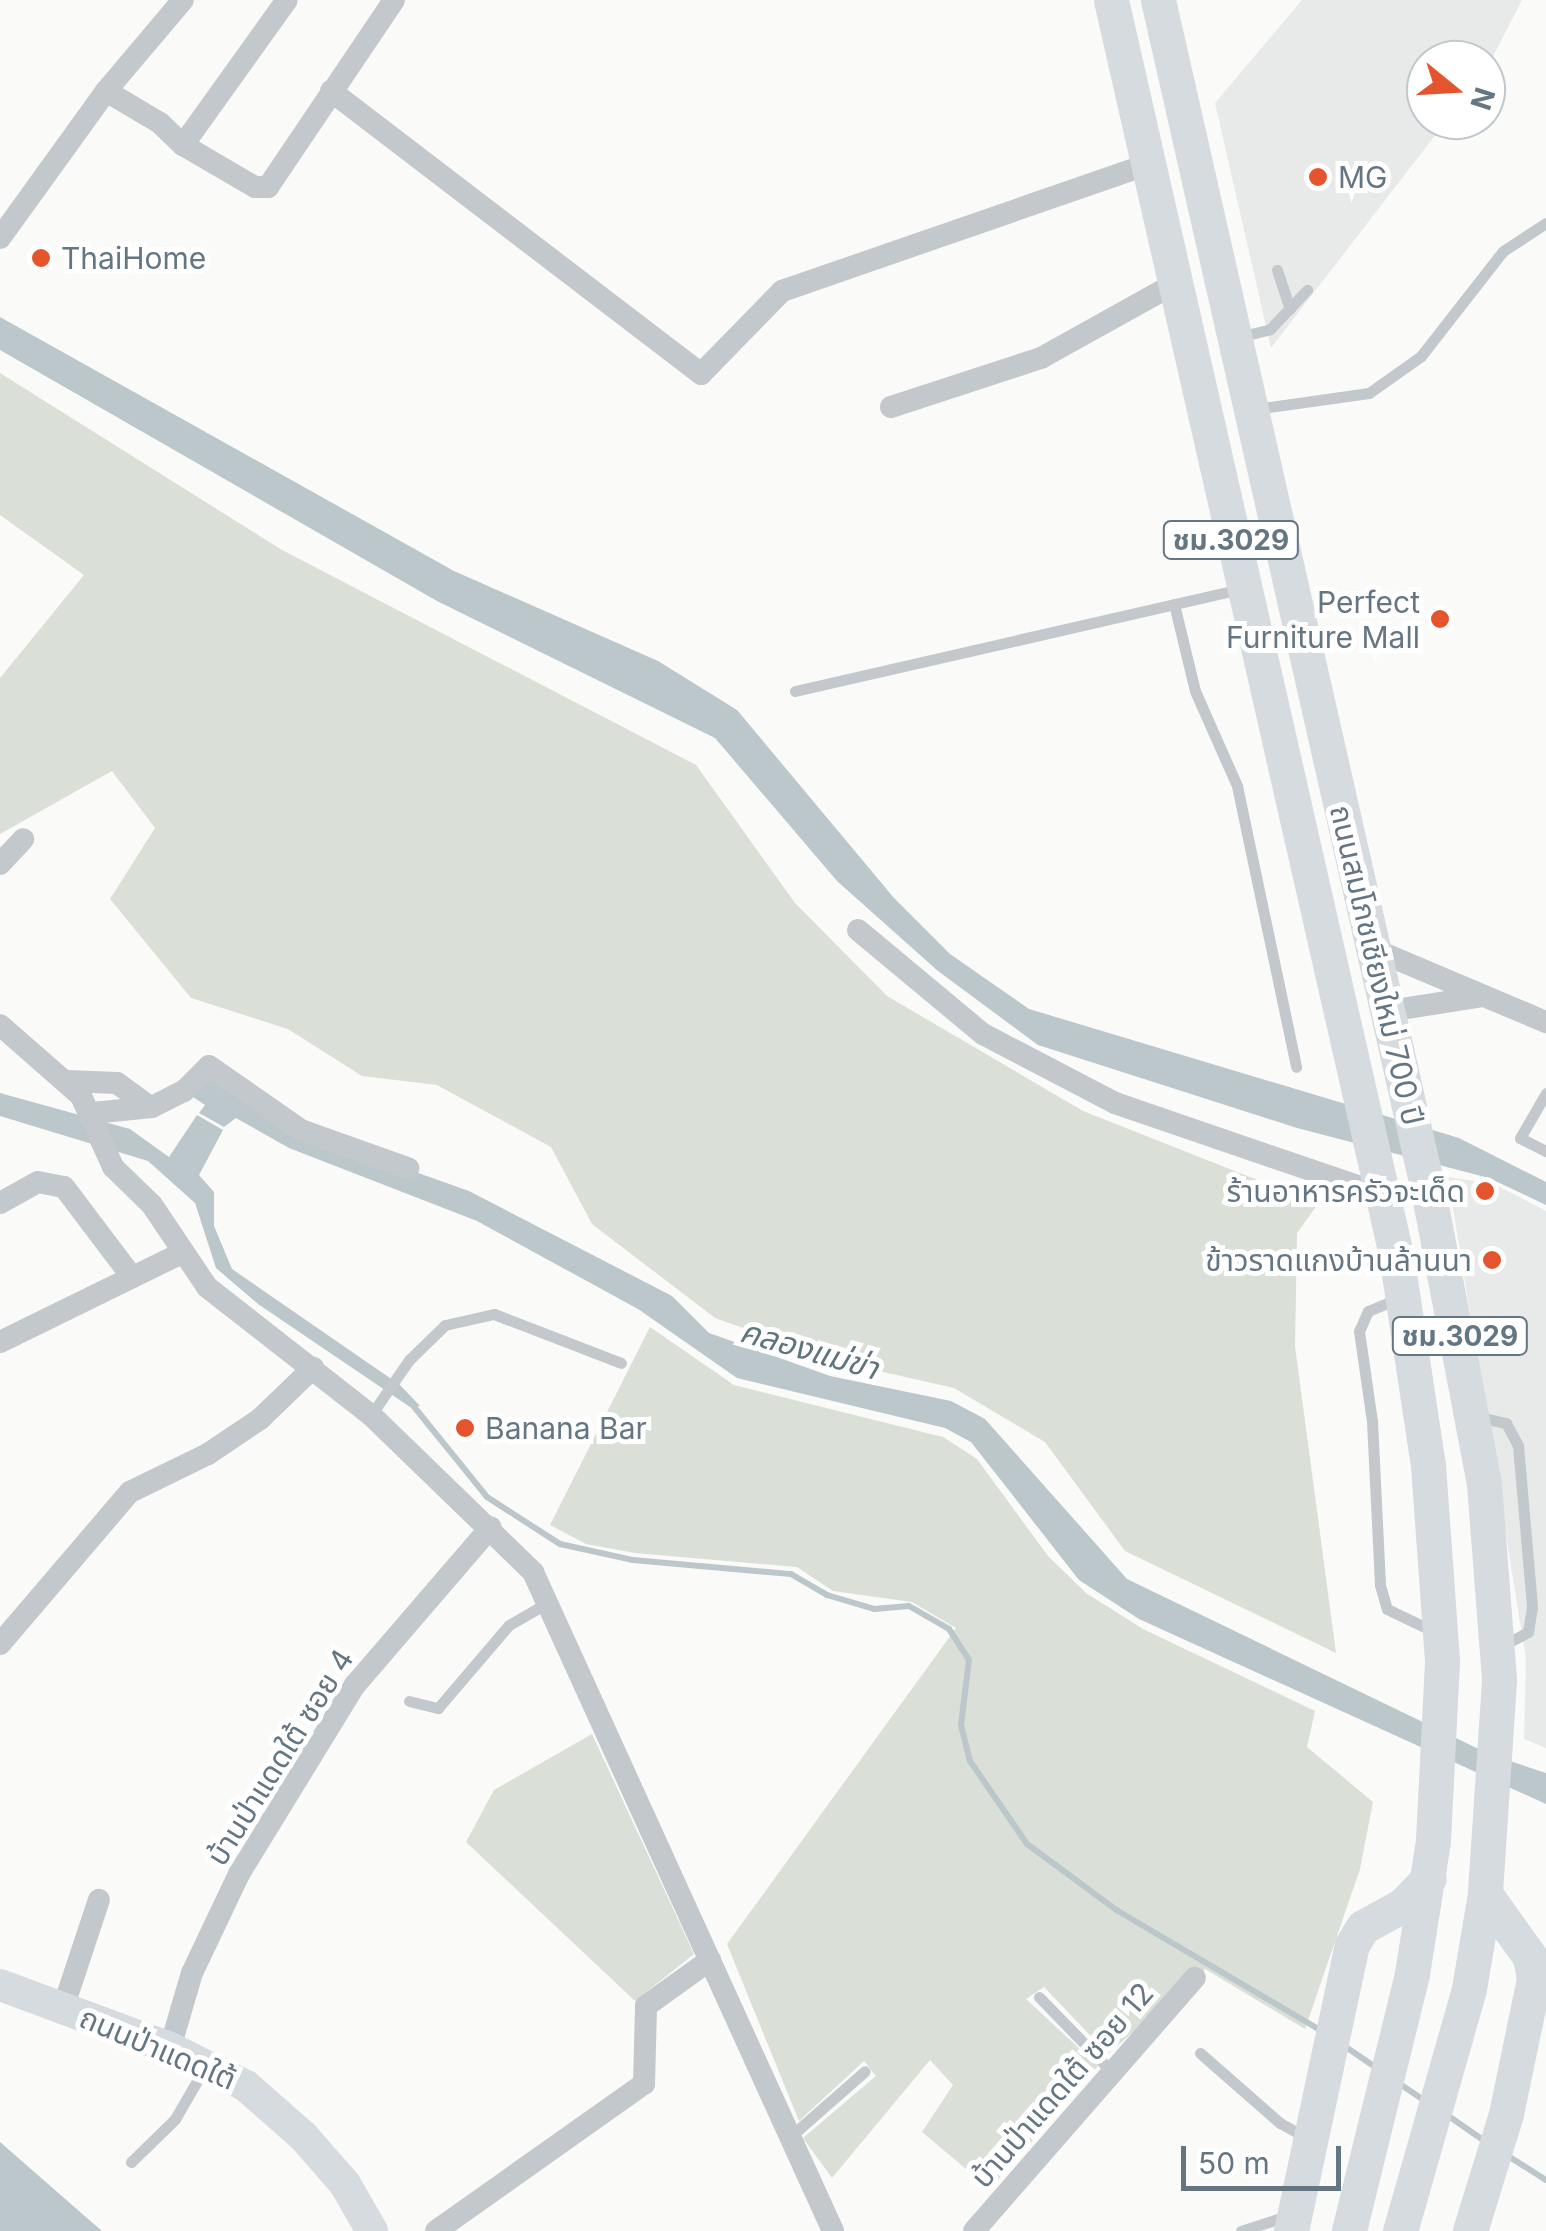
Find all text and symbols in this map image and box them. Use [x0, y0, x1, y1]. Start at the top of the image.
north arrow [1406, 40, 1506, 140]
text: N [1463, 83, 1502, 114]
place label: MG [1338, 159, 1387, 195]
marker: MG [1307, 166, 1329, 188]
place label: ThaiHome [61, 240, 206, 276]
marker: ThaiHome [30, 247, 52, 269]
road number: ชม.3029 [1161, 517, 1301, 563]
place label: Perfect Furniture Mall [1226, 584, 1420, 654]
marker: Perfect Furniture Mall [1429, 608, 1451, 630]
street label: ถนนสมโภชเชียงใหม่ 700 ปี [1323, 802, 1431, 1128]
place label: ร้านอาหารครัวจะเด็ด [1227, 1173, 1465, 1209]
marker: ร้านอาหารครัวจะเด็ด [1474, 1180, 1496, 1202]
place label: ข้าวราดแกงบ้านล้านนา [1205, 1242, 1472, 1278]
marker: ข้าวราดแกงบ้านล้านนา [1481, 1249, 1503, 1271]
water label: คลองแม่ข่า [736, 1312, 882, 1388]
road number: ชม.3029 [1390, 1313, 1530, 1359]
place label: Banana Bar [485, 1410, 647, 1446]
marker: Banana Bar [454, 1417, 476, 1439]
street label: บ้านป่าแดดใต้ ซอย 4 [199, 1642, 361, 1872]
street label: บ้านป่าแดดใต้ ซอย 12 [963, 1975, 1161, 2195]
street label: ถนนป่าแดดใต้ [74, 1999, 242, 2097]
scale bar [1186, 2126, 1346, 2188]
text: 50 m [1198, 2145, 1270, 2181]

